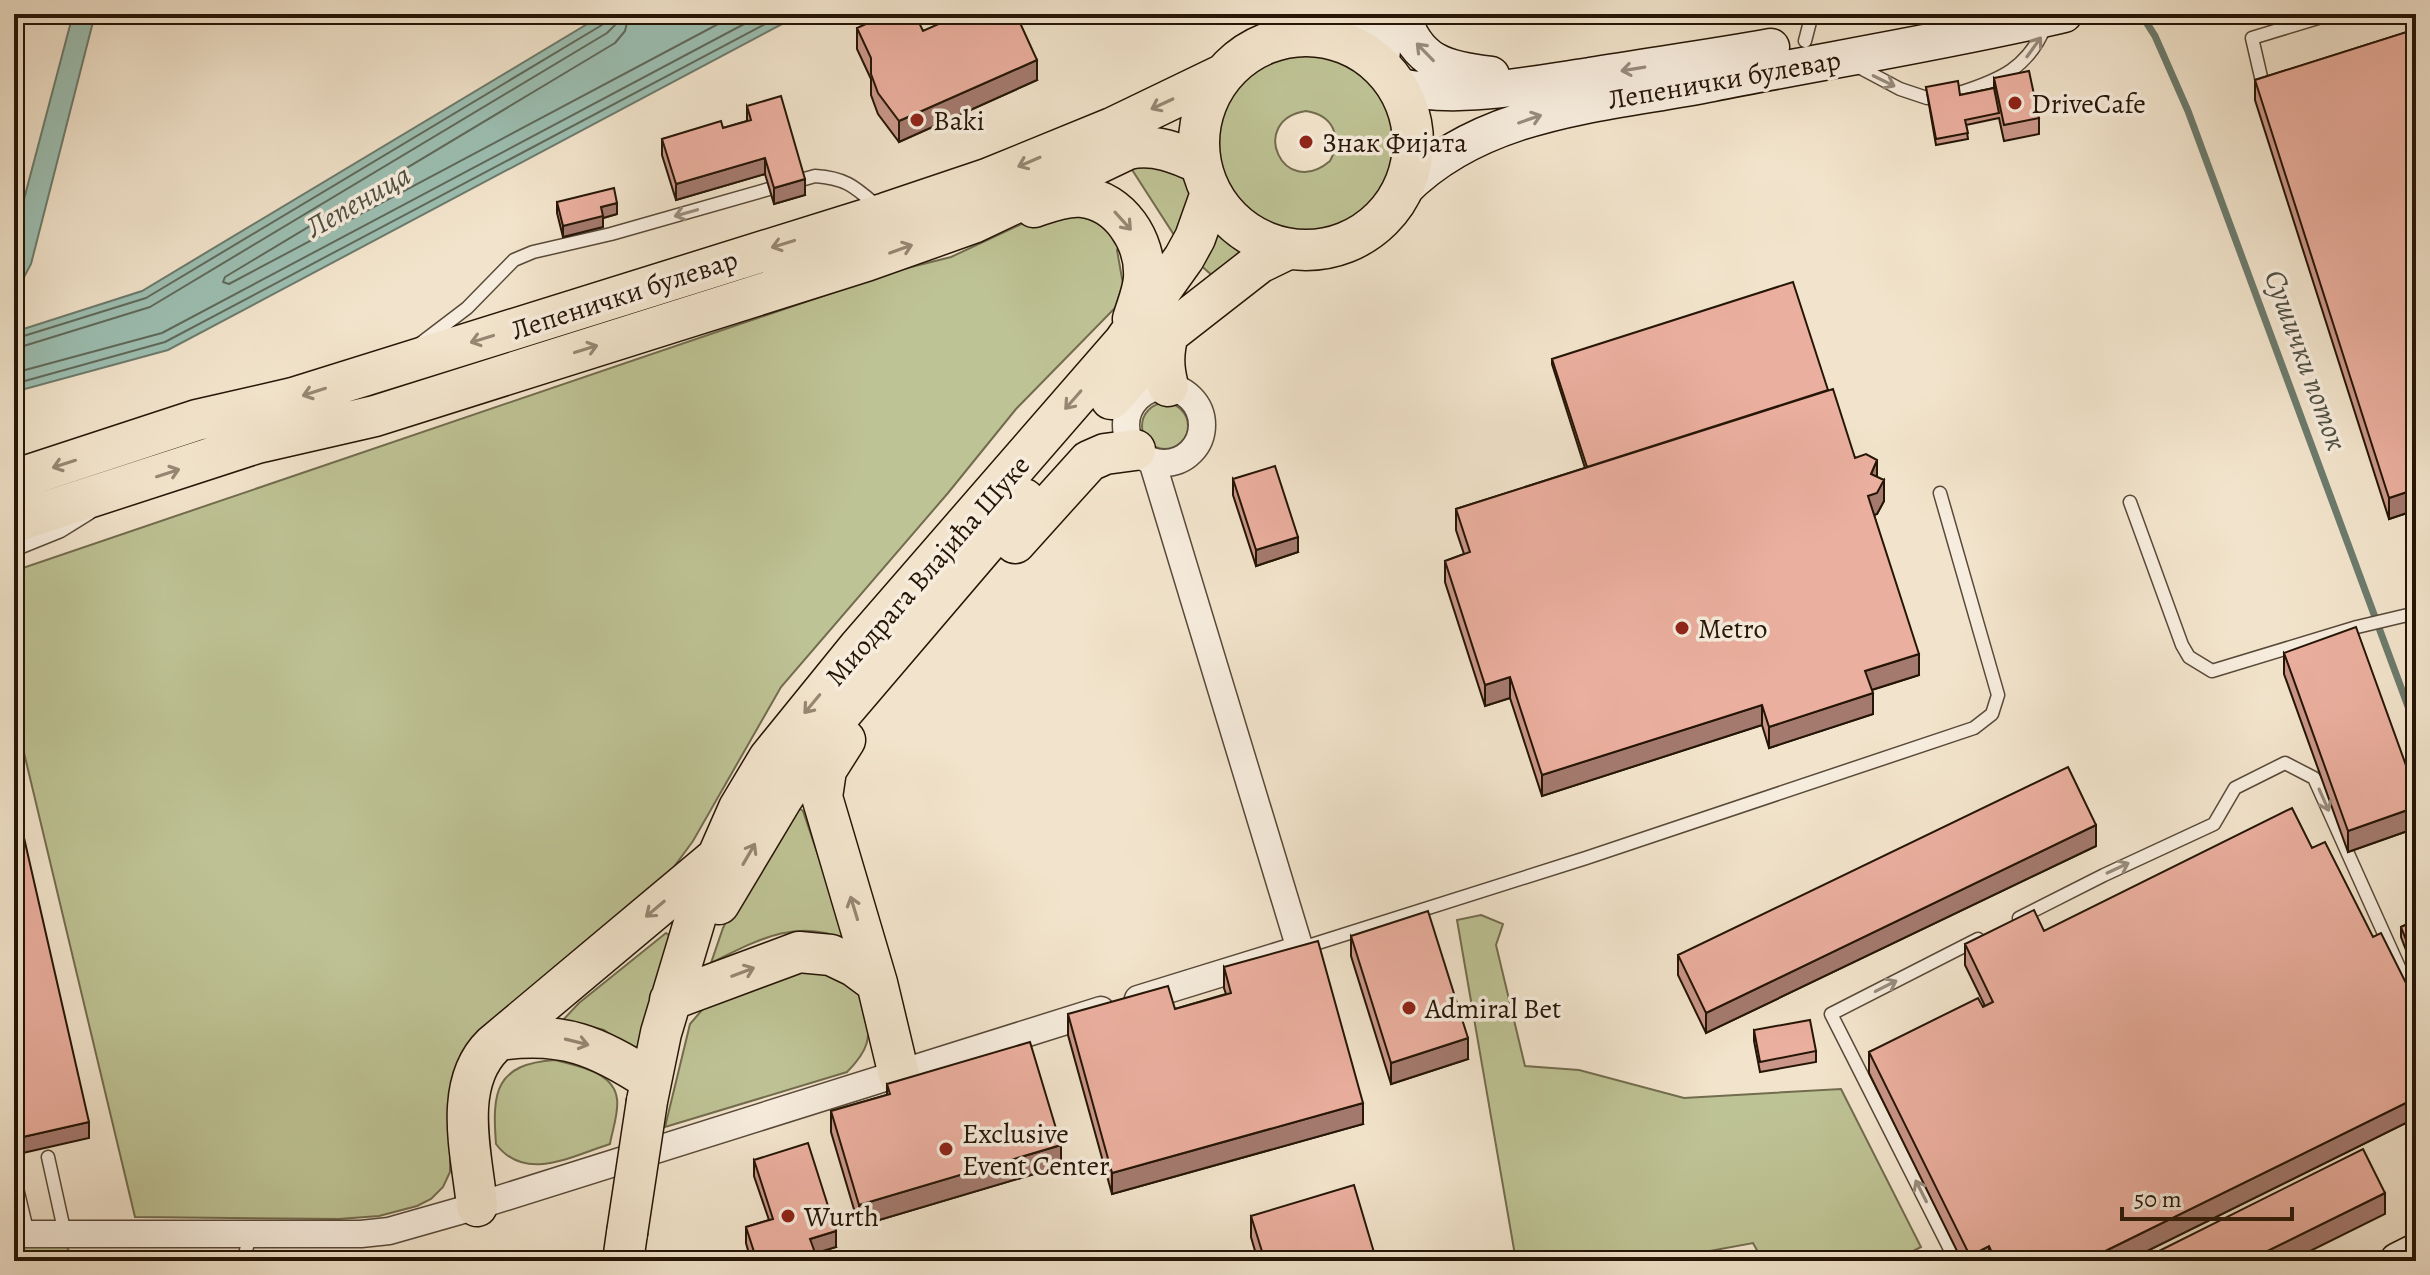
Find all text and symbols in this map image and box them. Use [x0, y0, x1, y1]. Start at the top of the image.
one-way arrow [2025, 37, 2042, 59]
street label: Лепенички булевар [1605, 41, 1844, 119]
one-way arrow [1416, 43, 1435, 62]
one-way arrow [1621, 62, 1646, 77]
one-way arrow [1871, 74, 1895, 89]
place label: DriveCafe [2031, 85, 2146, 123]
marker: DriveCafe [2006, 94, 2024, 112]
one-way arrow [1150, 97, 1174, 112]
place label: Baki [933, 102, 985, 140]
one-way arrow [1517, 110, 1542, 125]
marker: Baki [908, 111, 926, 129]
place label: Знак Фијата [1322, 124, 1467, 162]
marker: Знак Фијата [1297, 133, 1315, 151]
water label: Лепеница [297, 155, 418, 248]
one-way arrow [1017, 155, 1042, 170]
one-way arrow [673, 206, 699, 221]
one-way arrow [1113, 210, 1132, 231]
one-way arrow [770, 237, 796, 252]
street label: Лепенички булевар [506, 240, 743, 350]
one-way arrow [889, 241, 913, 255]
water label: Сушички поток [2255, 264, 2357, 456]
one-way arrow [469, 332, 495, 347]
one-way arrow [573, 341, 599, 356]
one-way arrow [301, 385, 326, 400]
one-way arrow [1064, 390, 1082, 410]
street label: Миодрага Влајића Шуке [817, 447, 1039, 694]
one-way arrow [52, 458, 77, 472]
one-way arrow [156, 464, 181, 479]
place label: Metro [1698, 610, 1767, 648]
marker: Metro [1673, 619, 1691, 637]
one-way arrow [803, 693, 821, 713]
one-way arrow [2317, 788, 2332, 812]
one-way arrow [742, 842, 757, 866]
one-way arrow [2105, 860, 2129, 875]
one-way arrow [846, 896, 861, 921]
one-way arrow [645, 900, 666, 918]
one-way arrow [730, 964, 755, 978]
one-way arrow [1874, 978, 1898, 994]
place label: Admiral Bet [1424, 990, 1561, 1028]
marker: Admiral Bet [1400, 999, 1418, 1017]
one-way arrow [563, 1036, 589, 1051]
place label: Exclusive Event Center [962, 1115, 1110, 1185]
marker: Exclusive Event Center [937, 1140, 955, 1158]
scale bar [2122, 1171, 2292, 1221]
one-way arrow [1913, 1180, 1928, 1204]
text: 50 m [2134, 1183, 2182, 1215]
place label: Wurth [803, 1198, 879, 1236]
marker: Wurth [779, 1207, 797, 1225]

